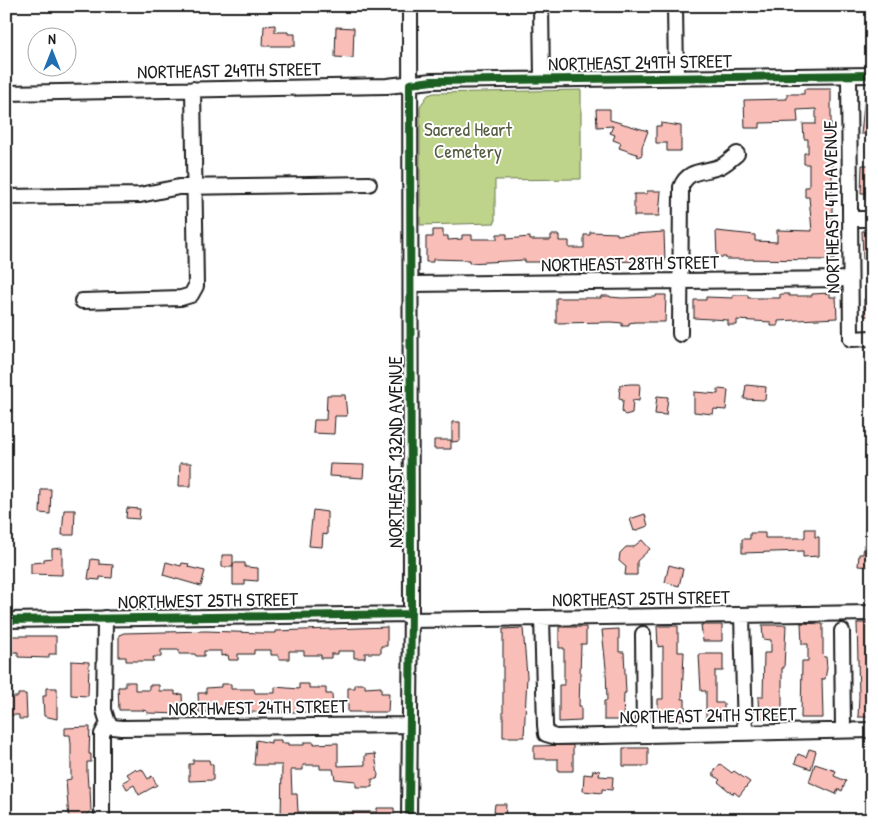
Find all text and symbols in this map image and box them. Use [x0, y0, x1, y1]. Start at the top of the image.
north arrow [28, 28, 78, 78]
text: N [48, 29, 56, 48]
street label: NORTHEAST 249TH STREET [548, 47, 733, 77]
street label: NORTHEAST 249TH STREET [137, 55, 322, 85]
park label: Sacred Heart Cemetery [424, 116, 512, 164]
street label: NORTHEAST 4TH AVENUE [816, 120, 846, 294]
street label: NORTHEAST 28TH STREET [541, 248, 720, 278]
street label: NORTHEAST 132ND AVENUE [382, 355, 408, 548]
street label: NORTHEAST 25TH STREET [552, 583, 731, 613]
street label: NORTHWEST 25TH STREET [118, 585, 299, 615]
street label: NORTHWEST 24TH STREET [168, 692, 349, 722]
street label: NORTHEAST 24TH STREET [619, 700, 798, 730]

